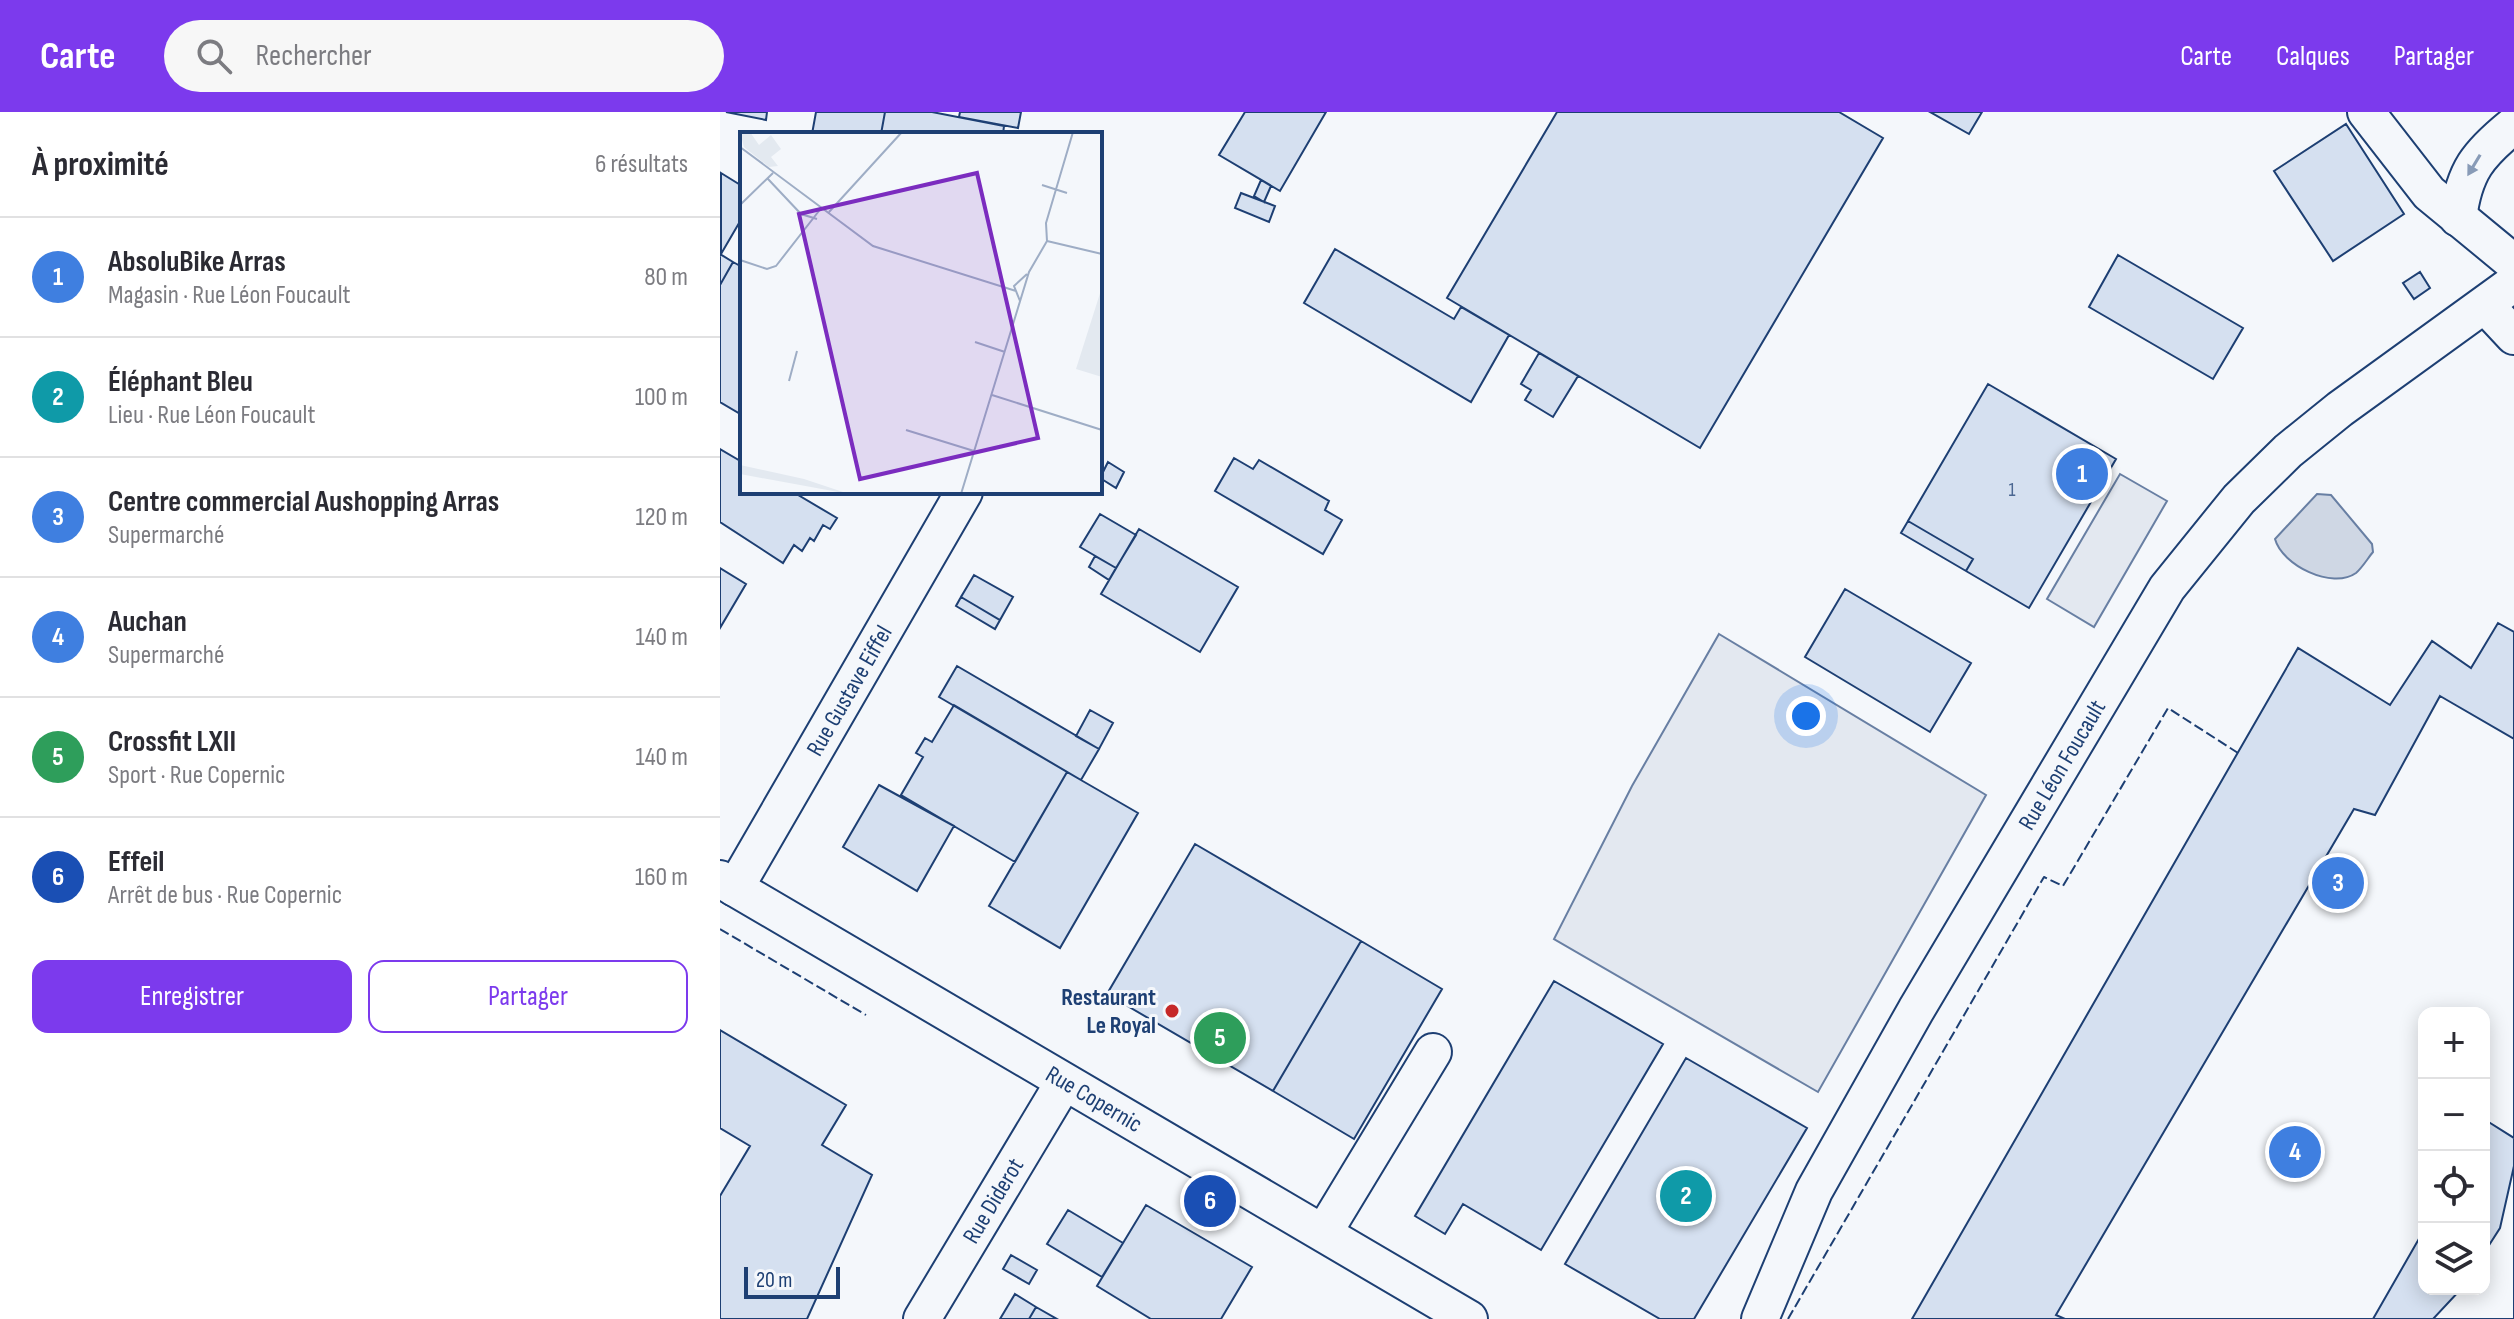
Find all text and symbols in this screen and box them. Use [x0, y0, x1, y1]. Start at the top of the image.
search box [164, 20, 724, 92]
text: Carte [40, 34, 116, 79]
icon: search [192, 34, 236, 78]
text: Rechercher [256, 38, 372, 74]
text: Carte [2180, 40, 2232, 73]
text: Calques [2276, 40, 2350, 73]
text: Partager [2394, 40, 2474, 73]
inset map [740, 132, 1102, 494]
text: À proximité [32, 144, 169, 185]
text: 6 résultats [595, 149, 688, 180]
one-way arrow [2467, 154, 2481, 176]
text: AbsoluBike Arras [108, 244, 286, 280]
text: 1 [53, 262, 63, 293]
text: 80 m [644, 262, 688, 293]
text: Magasin · Rue Léon Foucault [108, 280, 350, 311]
text: Éléphant Bleu [108, 364, 253, 400]
text: 2 [52, 382, 64, 413]
text: 100 m [635, 382, 688, 413]
text: Lieu · Rue Léon Foucault [108, 400, 315, 431]
pin: 1 [2056, 444, 2108, 504]
house number: 1 [2009, 478, 2016, 502]
text: Centre commercial Aushopping Arras [108, 484, 499, 520]
text: 3 [52, 502, 64, 533]
text: 120 m [635, 502, 688, 533]
text: Supermarché [108, 520, 224, 551]
text: Auchan [108, 604, 187, 640]
street label: Rue Gustave Eiffel [800, 620, 898, 761]
text: 4 [52, 622, 64, 653]
text: 140 m [636, 622, 688, 653]
text: Supermarché [108, 640, 224, 671]
street label: Rue Léon Foucault [2012, 695, 2112, 835]
your location [1786, 696, 1826, 736]
text: Crossfit LXII [108, 724, 236, 760]
text: 5 [52, 742, 64, 773]
text: 140 m [636, 742, 688, 773]
text: Sport · Rue Copernic [108, 760, 286, 791]
text: Effeil [108, 844, 164, 880]
pin: 3 [2312, 853, 2364, 913]
text: 6 [52, 862, 64, 893]
text: 160 m [635, 862, 688, 893]
text: Arrêt de bus · Rue Copernic [108, 880, 342, 911]
button: Enregistrer [32, 960, 352, 1033]
button: Partager [368, 960, 688, 1033]
place label: Restaurant Le Royal [1061, 983, 1156, 1040]
marker: Restaurant Le Royal [1163, 1002, 1181, 1020]
map controls [2418, 1007, 2490, 1295]
button: + [2418, 1007, 2490, 1079]
pin: 5 [1194, 1008, 1246, 1068]
street label: Rue Copernic [1041, 1059, 1148, 1138]
button: − [2418, 1079, 2490, 1151]
pin: 4 [2269, 1122, 2321, 1182]
button: locate [2418, 1151, 2490, 1223]
street label: Rue Diderot [956, 1153, 1030, 1249]
pin: 2 [1660, 1166, 1712, 1226]
pin: 6 [1184, 1171, 1236, 1231]
button: layers [2418, 1223, 2490, 1295]
scale bar [744, 1263, 840, 1299]
text: 20 m [756, 1267, 793, 1294]

